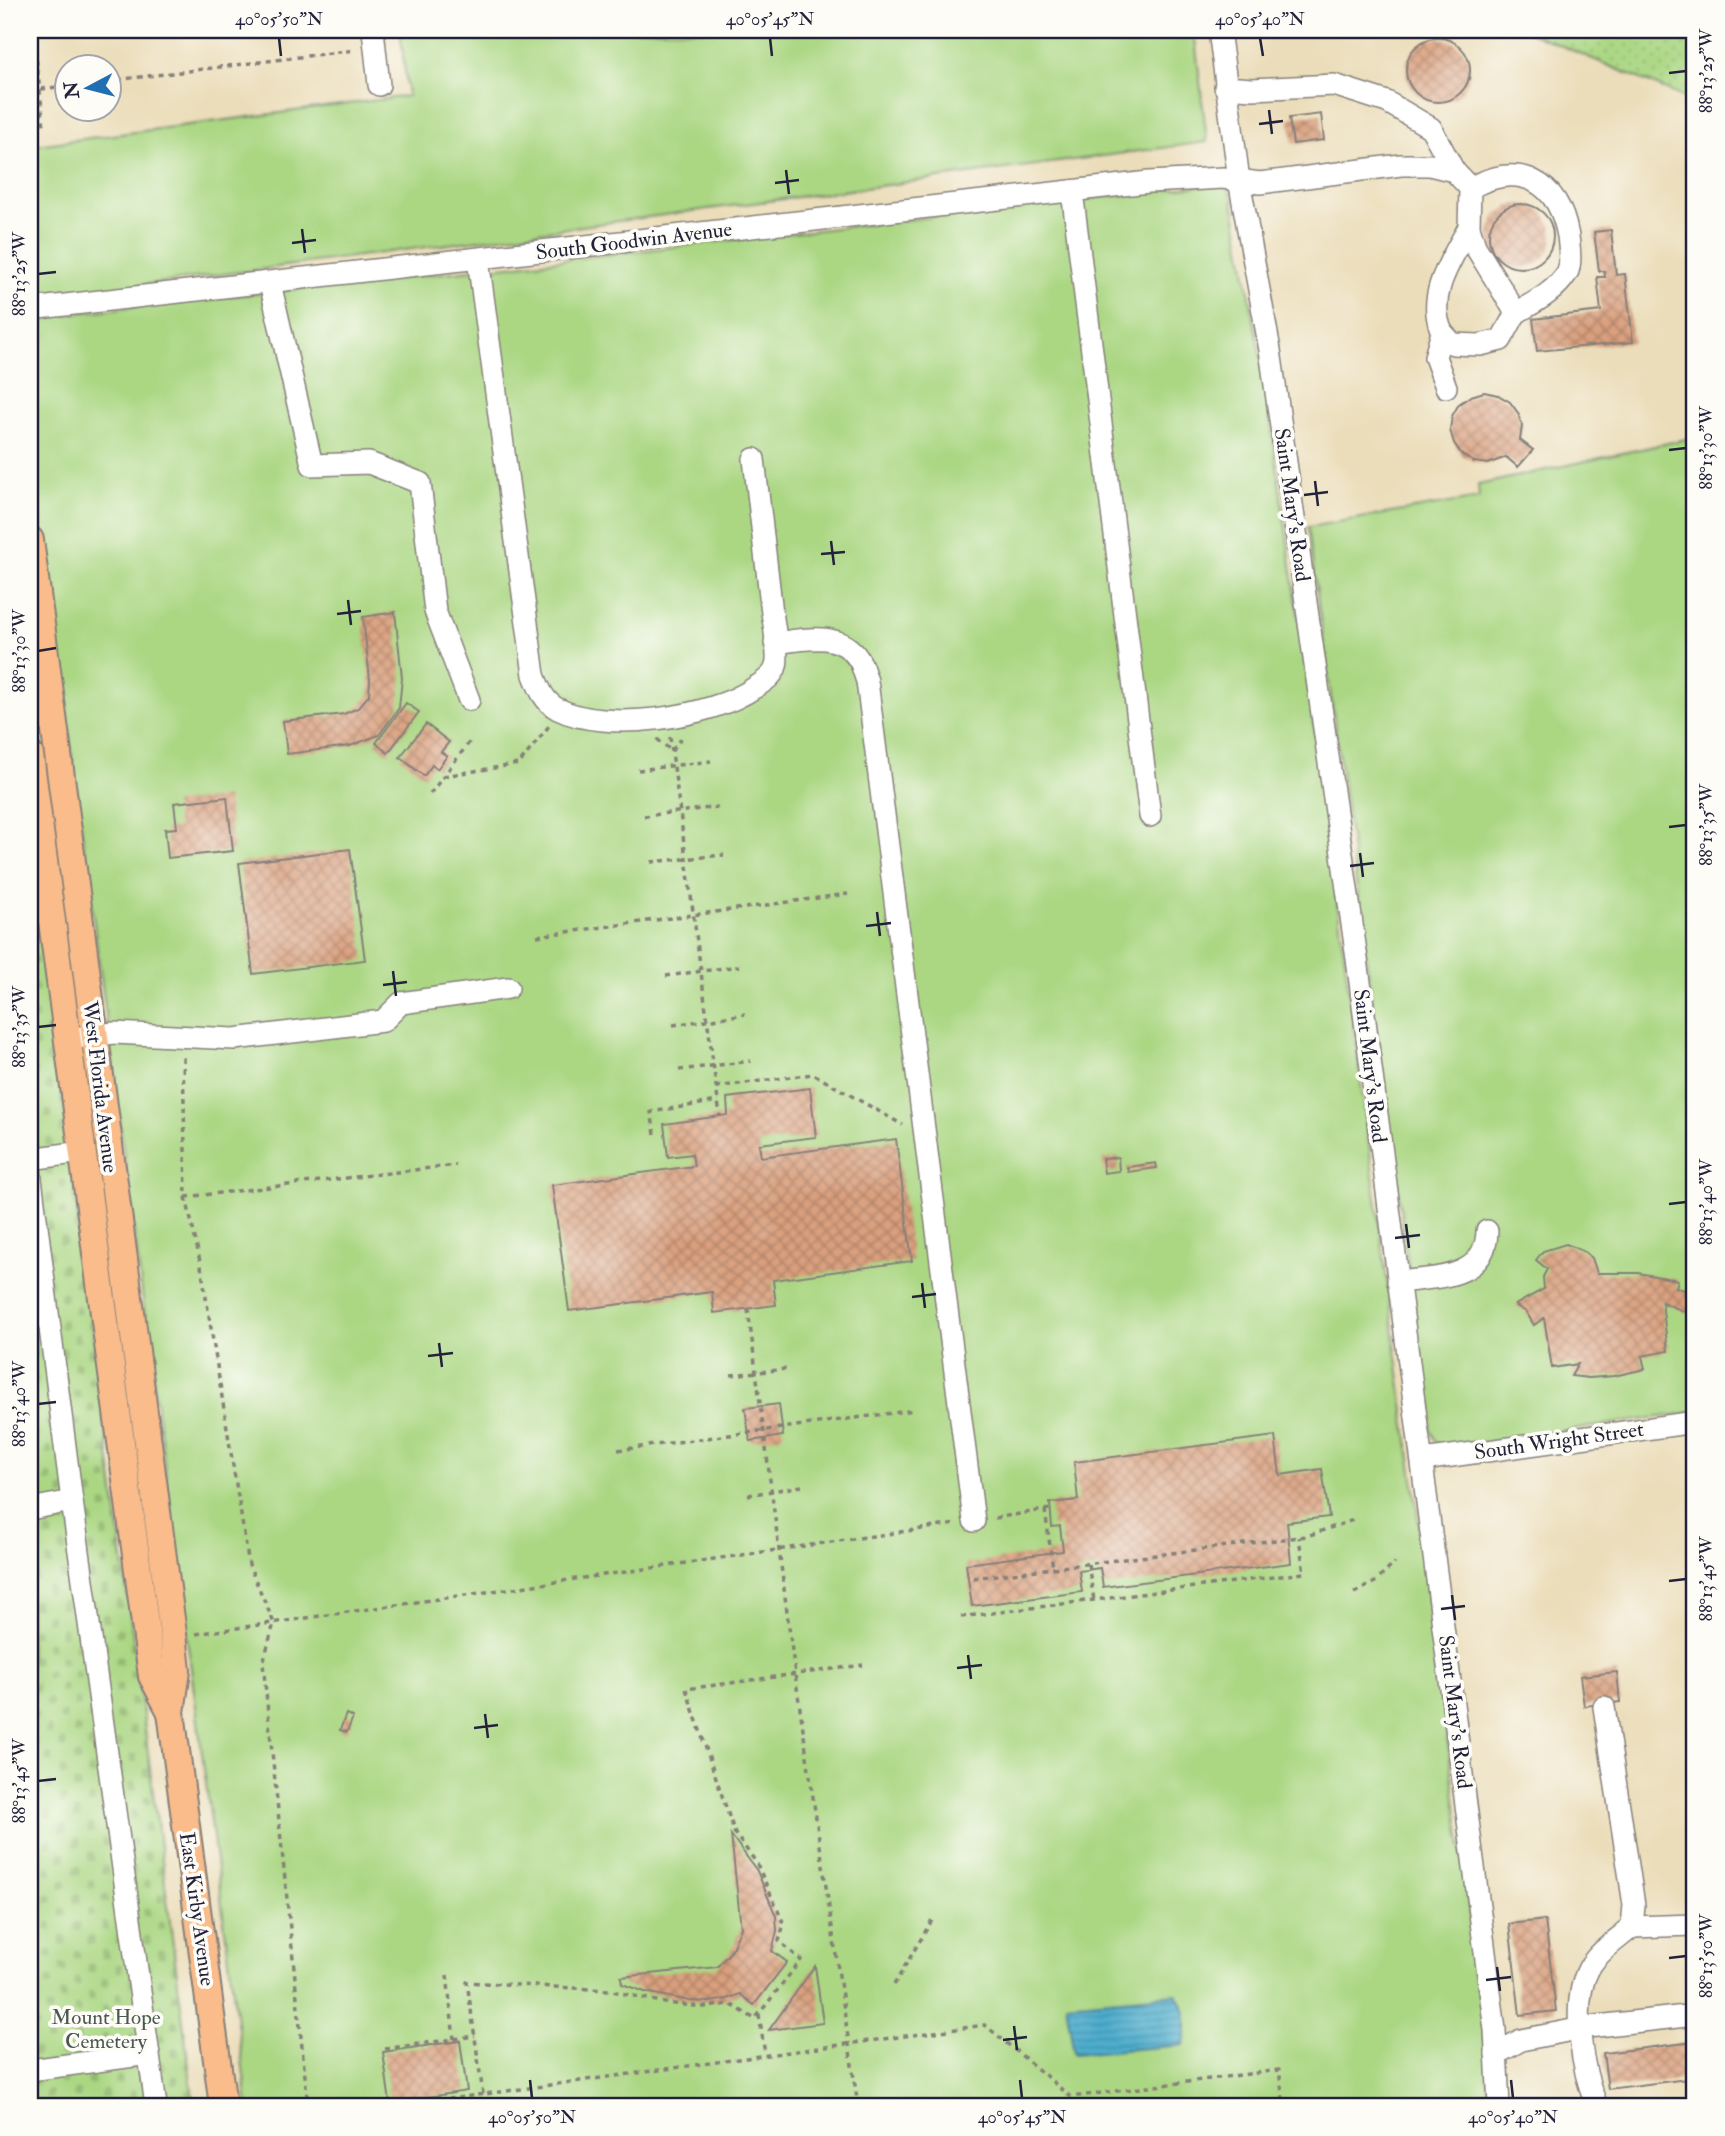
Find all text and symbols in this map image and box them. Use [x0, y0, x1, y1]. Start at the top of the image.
text: 40°05'50"N [235, 8, 323, 31]
text: 40°05'45"N [726, 8, 814, 31]
text: 40°05'40"N [1215, 8, 1305, 31]
text: 88°13'25"W [1695, 28, 1718, 113]
north arrow [52, 52, 122, 122]
text: N [59, 79, 85, 101]
street label: South Goodwin Avenue [534, 216, 734, 266]
text: 88°13'25"W [8, 231, 31, 316]
text: 88°13'30"W [1695, 406, 1718, 490]
street label: Saint Mary's Road [1268, 427, 1316, 584]
text: 88°13'30"W [8, 609, 31, 693]
text: 88°13'35"W [1695, 783, 1718, 866]
text: 88°13'35"W [8, 985, 31, 1068]
street label: Saint Mary's Road [1347, 988, 1393, 1145]
street label: West Florida Avenue [76, 999, 124, 1175]
text: 88°13'40"W [1695, 1158, 1718, 1245]
text: 88°13'40"W [8, 1360, 31, 1447]
street label: South Wright Street [1473, 1416, 1646, 1466]
text: 88°13'45"W [1695, 1536, 1718, 1621]
street label: Saint Mary's Road [1432, 1634, 1478, 1791]
text: 88°13'45"W [8, 1738, 31, 1823]
street label: East Kirby Avenue [173, 1830, 221, 1988]
text: 88°13'50"W [1695, 1913, 1718, 1998]
park label: Mount Hope Cemetery [51, 2004, 161, 2055]
text: 40°05'50"N [488, 2106, 576, 2129]
text: 40°05'45"N [978, 2106, 1066, 2129]
text: 40°05'40"N [1468, 2106, 1558, 2129]

